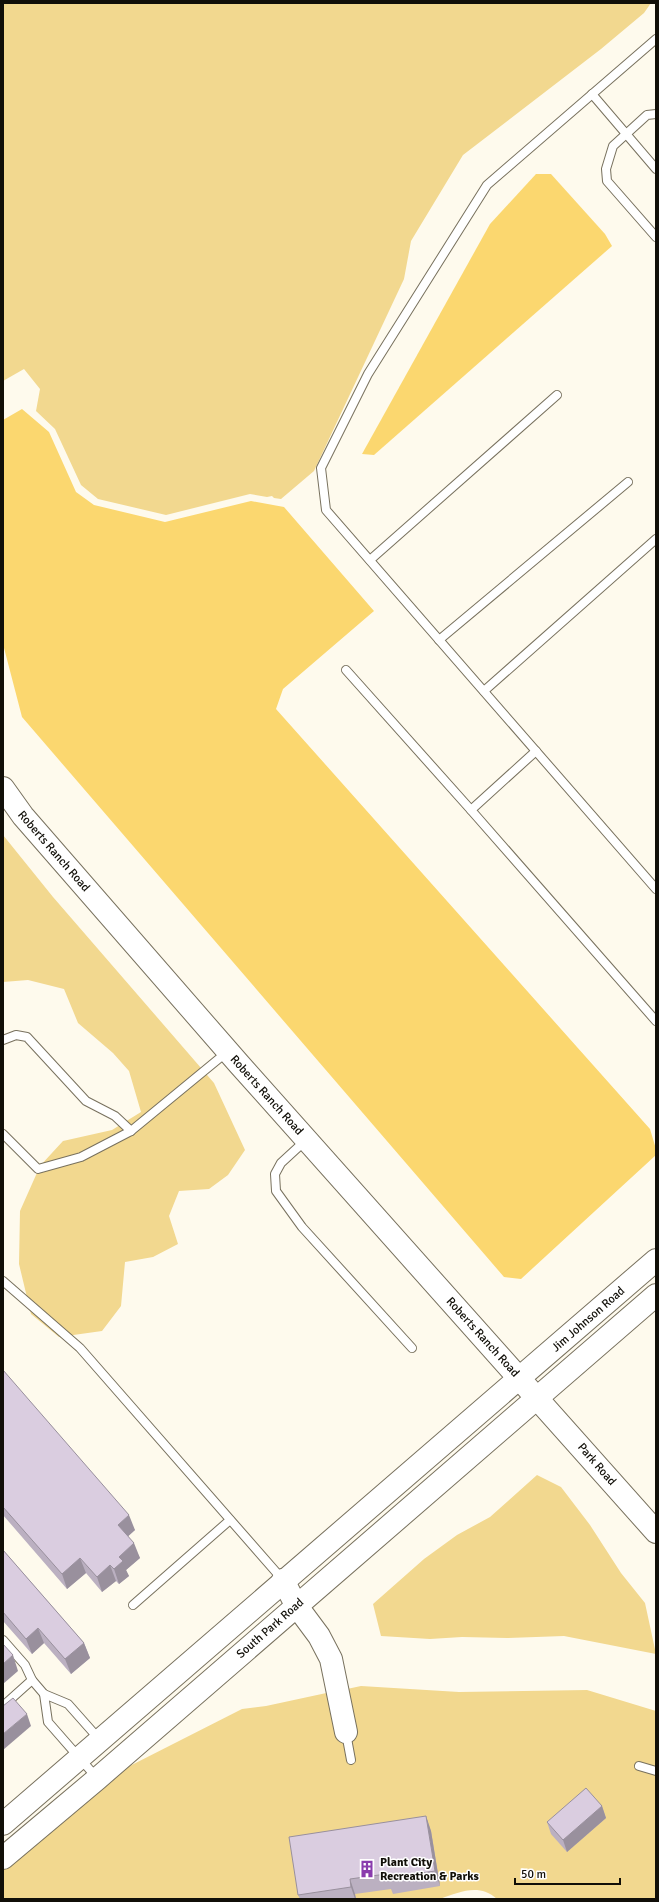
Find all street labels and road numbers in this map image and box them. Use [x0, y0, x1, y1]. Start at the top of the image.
street label: Roberts Ranch Road [14, 808, 93, 895]
street label: Roberts Ranch Road [227, 1052, 307, 1138]
street label: Jim Johnson Road [549, 1284, 628, 1355]
street label: Roberts Ranch Road [443, 1294, 523, 1380]
street label: Park Road [574, 1440, 619, 1489]
street label: South Park Road [234, 1595, 307, 1662]

